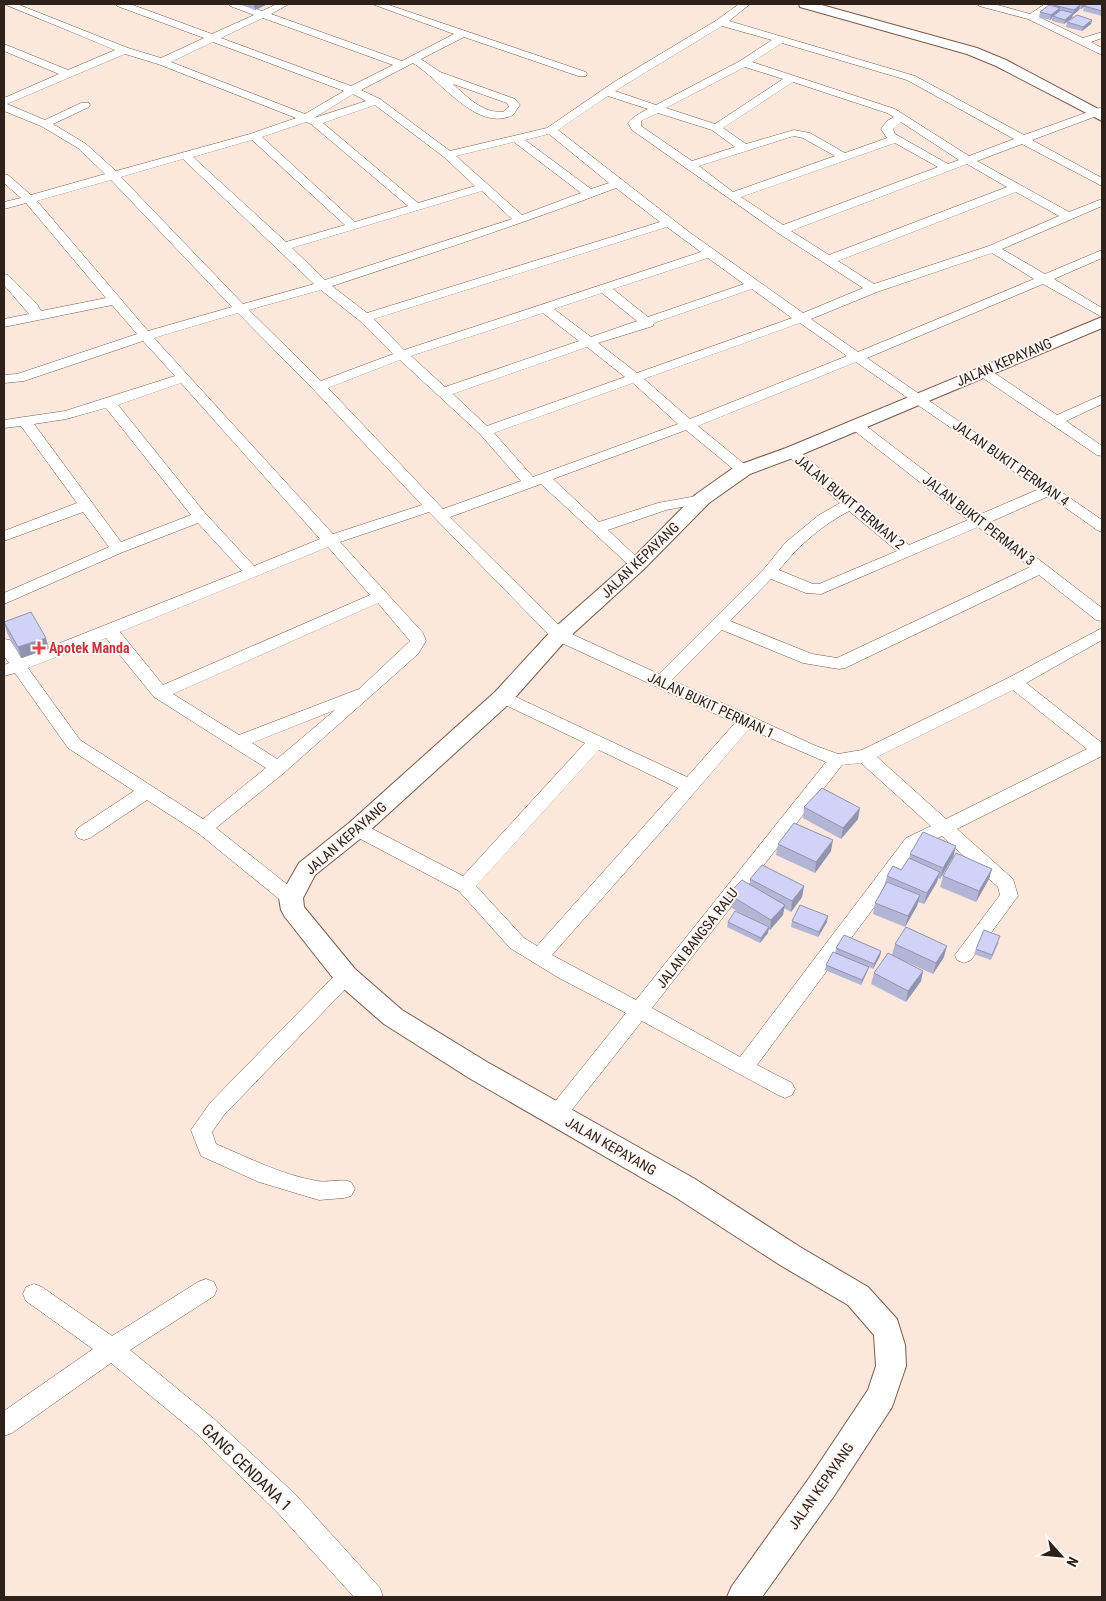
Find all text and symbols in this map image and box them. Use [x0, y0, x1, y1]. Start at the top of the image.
street label: JALAN KEPAYANG [954, 335, 1054, 389]
street label: JALAN BUKIT PERMAN 4 [950, 417, 1072, 509]
street label: JALAN BUKIT PERMAN 2 [792, 452, 908, 552]
street label: JALAN BUKIT PERMAN 3 [920, 471, 1038, 569]
street label: JALAN KEPAYANG [598, 519, 682, 601]
place label: Apotek Manda [49, 640, 130, 656]
marker: Apotek Manda [33, 642, 45, 654]
street label: JALAN BUKIT PERMAN 1 [645, 669, 777, 741]
street label: JALAN KEPAYANG [302, 798, 390, 878]
street label: JALAN BANGSA RALU [653, 885, 741, 991]
street label: JALAN KEPAYANG [563, 1114, 659, 1178]
street label: GANG CENDANA 1 [198, 1420, 296, 1515]
street label: JALAN KEPAYANG [785, 1440, 857, 1532]
north arrow [1036, 1531, 1086, 1581]
text: N [1064, 1554, 1082, 1569]

